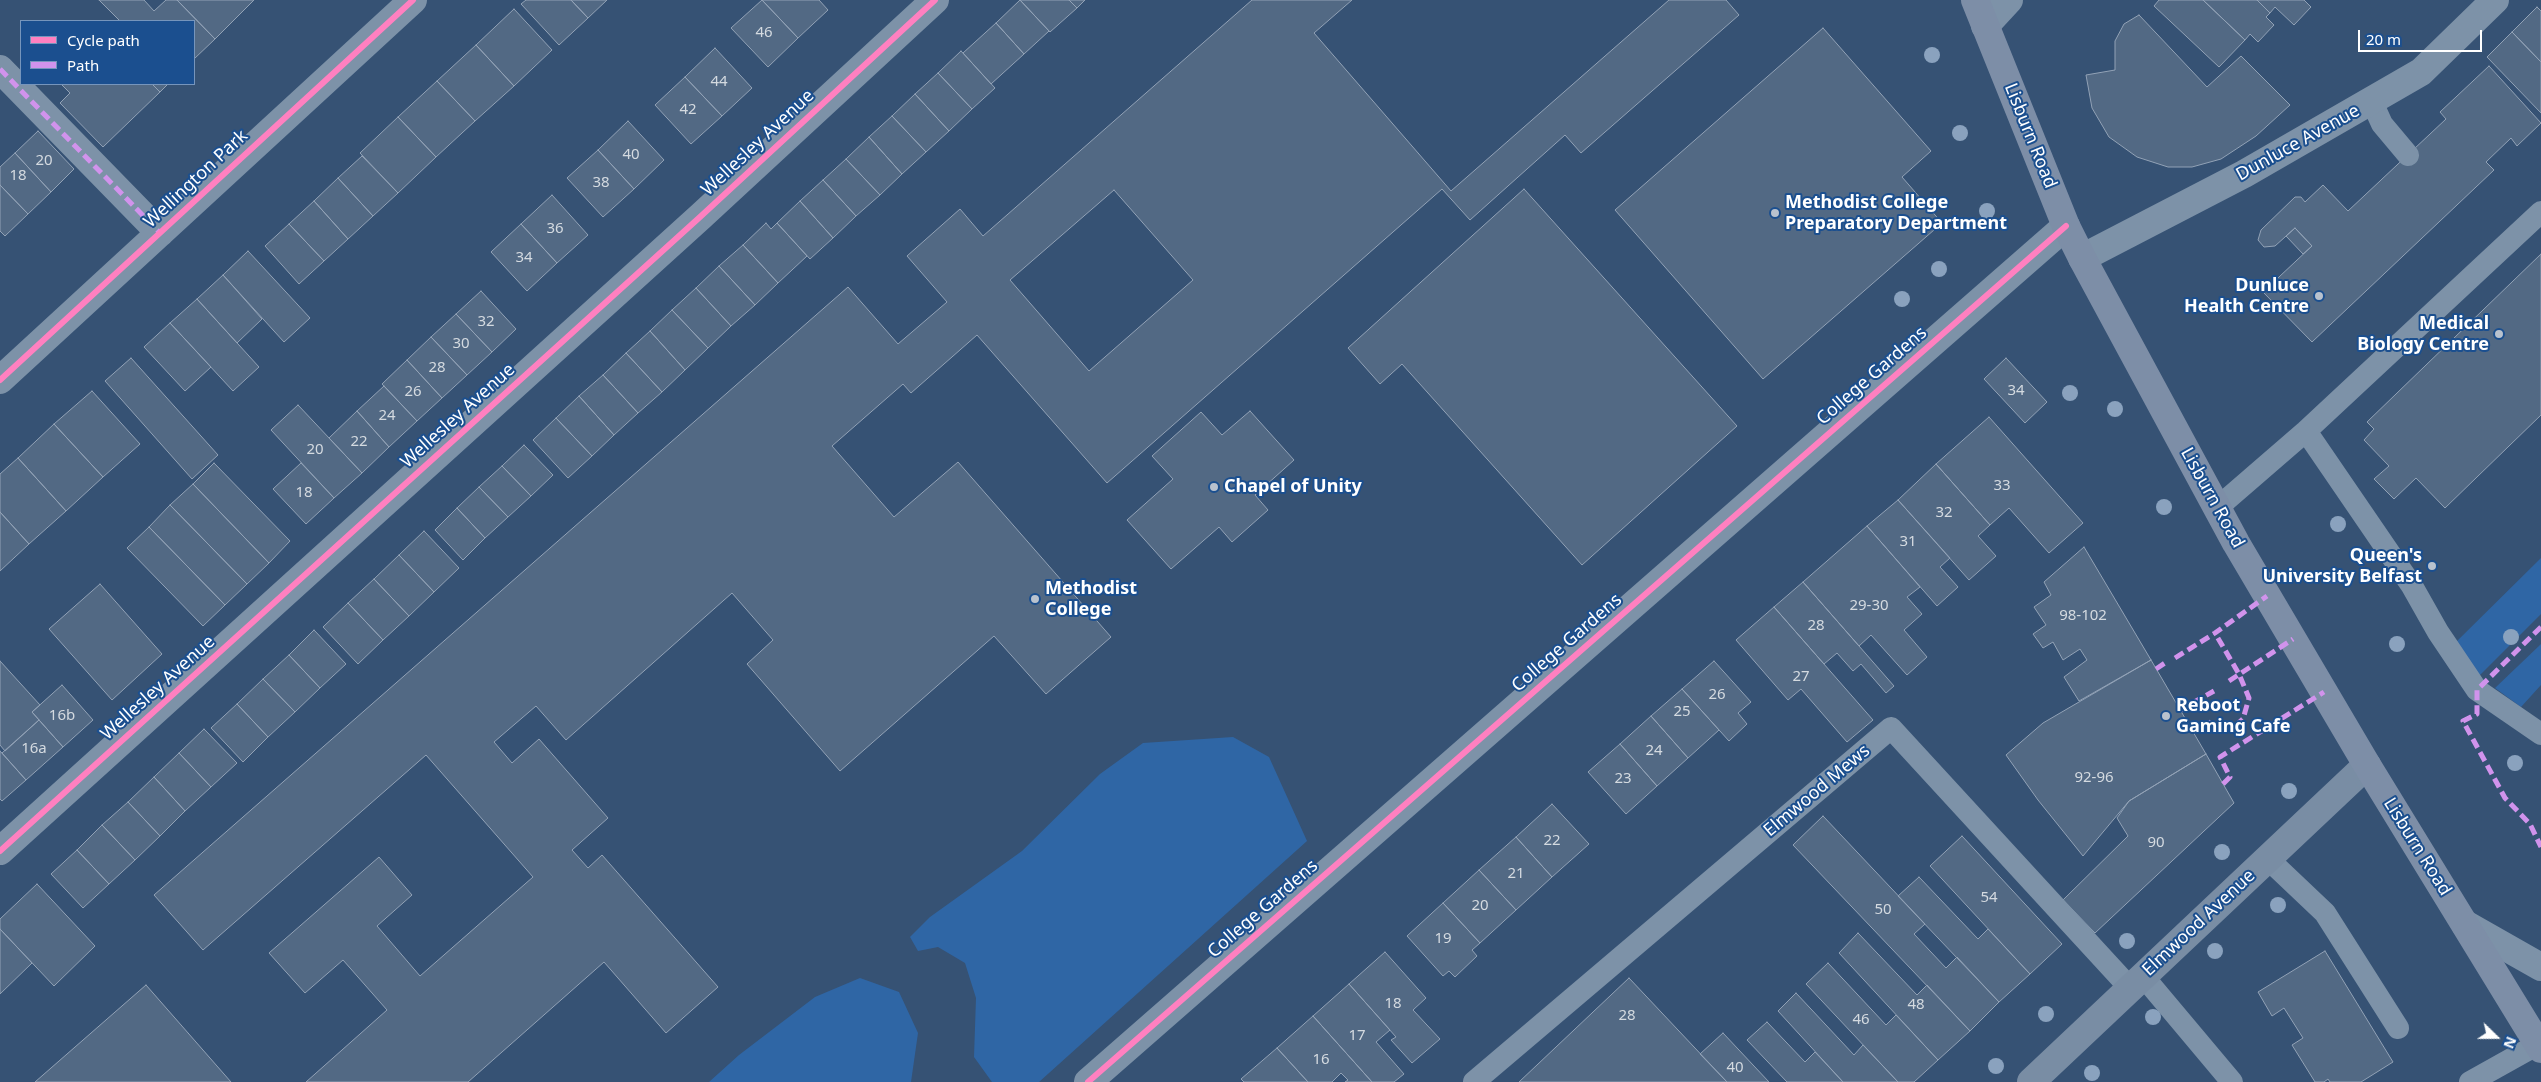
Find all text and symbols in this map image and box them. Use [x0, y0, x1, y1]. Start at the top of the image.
legend [20, 20, 195, 85]
scale bar [2361, 20, 2485, 52]
house number: 46 [755, 24, 773, 42]
text: 20 m [2366, 29, 2401, 49]
text: Cycle path [67, 30, 140, 50]
text: Path [67, 55, 99, 75]
house number: 44 [710, 73, 728, 91]
street label: Lisburn Road [1999, 80, 2061, 192]
street label: Wellesley Avenue [697, 85, 819, 201]
street label: Dunluce Avenue [2232, 100, 2364, 186]
house number: 42 [679, 101, 697, 119]
street label: Wellington Park [140, 125, 252, 233]
house number: 40 [622, 146, 640, 164]
house number: 20 [35, 152, 53, 170]
house number: 18 [9, 167, 27, 185]
house number: 38 [592, 174, 610, 192]
place label: Methodist College Preparatory Department [1785, 192, 2007, 234]
marker: Methodist College Preparatory Department [1769, 207, 1781, 219]
house number: 36 [546, 220, 564, 238]
house number: 34 [515, 249, 533, 267]
place label: Dunluce Health Centre [2184, 275, 2309, 318]
marker: Dunluce Health Centre [2313, 290, 2325, 302]
house number: 32 [477, 313, 495, 331]
place label: Medical Biology Centre [2357, 313, 2489, 356]
street label: College Gardens [1813, 322, 1931, 430]
marker: Medical Biology Centre [2493, 328, 2505, 340]
house number: 30 [452, 335, 470, 353]
street label: Wellesley Avenue [396, 359, 520, 473]
house number: 28 [428, 359, 446, 377]
house number: 34 [2007, 382, 2025, 400]
house number: 26 [404, 383, 422, 401]
house number: 24 [378, 407, 396, 425]
house number: 22 [350, 433, 368, 451]
house number: 20 [306, 441, 324, 459]
street label: Lisburn Road [2176, 444, 2248, 552]
place label: Chapel of Unity [1224, 476, 1362, 498]
house number: 33 [1993, 477, 2011, 495]
marker: Chapel of Unity [1208, 481, 1220, 493]
house number: 18 [295, 484, 313, 502]
house number: 32 [1935, 504, 1953, 522]
house number: 31 [1899, 533, 1917, 551]
place label: Queen's University Belfast [2262, 545, 2422, 588]
marker: Queen's University Belfast [2426, 560, 2438, 572]
place label: Methodist College [1045, 578, 1137, 620]
street label: College Gardens [1508, 589, 1626, 697]
marker: Methodist College [1029, 593, 1041, 605]
house number: 29-30 [1849, 597, 1889, 615]
house number: 98-102 [2059, 607, 2107, 625]
house number: 28 [1807, 617, 1825, 635]
street label: Wellesley Avenue [96, 631, 220, 745]
house number: 27 [1792, 668, 1810, 686]
house number: 26 [1708, 686, 1726, 704]
place label: Reboot Gaming Cafe [2176, 695, 2291, 738]
house number: 25 [1673, 703, 1691, 721]
house number: 16b [49, 707, 75, 725]
marker: Reboot Gaming Cafe [2160, 710, 2172, 722]
house number: 16a [21, 740, 47, 758]
street label: Elmwood Mews [1759, 740, 1875, 842]
house number: 24 [1645, 742, 1663, 760]
house number: 92-96 [2074, 769, 2114, 787]
house number: 23 [1614, 770, 1632, 788]
street label: Lisburn Road [2378, 794, 2456, 900]
house number: 22 [1543, 832, 1561, 850]
house number: 90 [2147, 834, 2165, 852]
street label: College Gardens [1204, 855, 1322, 963]
house number: 21 [1507, 865, 1525, 883]
street label: Elmwood Avenue [2138, 865, 2260, 981]
house number: 54 [1980, 889, 1998, 907]
house number: 20 [1471, 897, 1489, 915]
house number: 50 [1874, 901, 1892, 919]
house number: 19 [1434, 930, 1452, 948]
house number: 18 [1384, 995, 1402, 1013]
house number: 48 [1907, 996, 1925, 1014]
house number: 28 [1618, 1007, 1636, 1025]
house number: 46 [1852, 1011, 1870, 1029]
north arrow [2471, 1012, 2521, 1062]
house number: 17 [1348, 1027, 1366, 1045]
text: N [2499, 1034, 2521, 1052]
house number: 16 [1312, 1051, 1330, 1069]
house number: 40 [1726, 1059, 1744, 1077]

